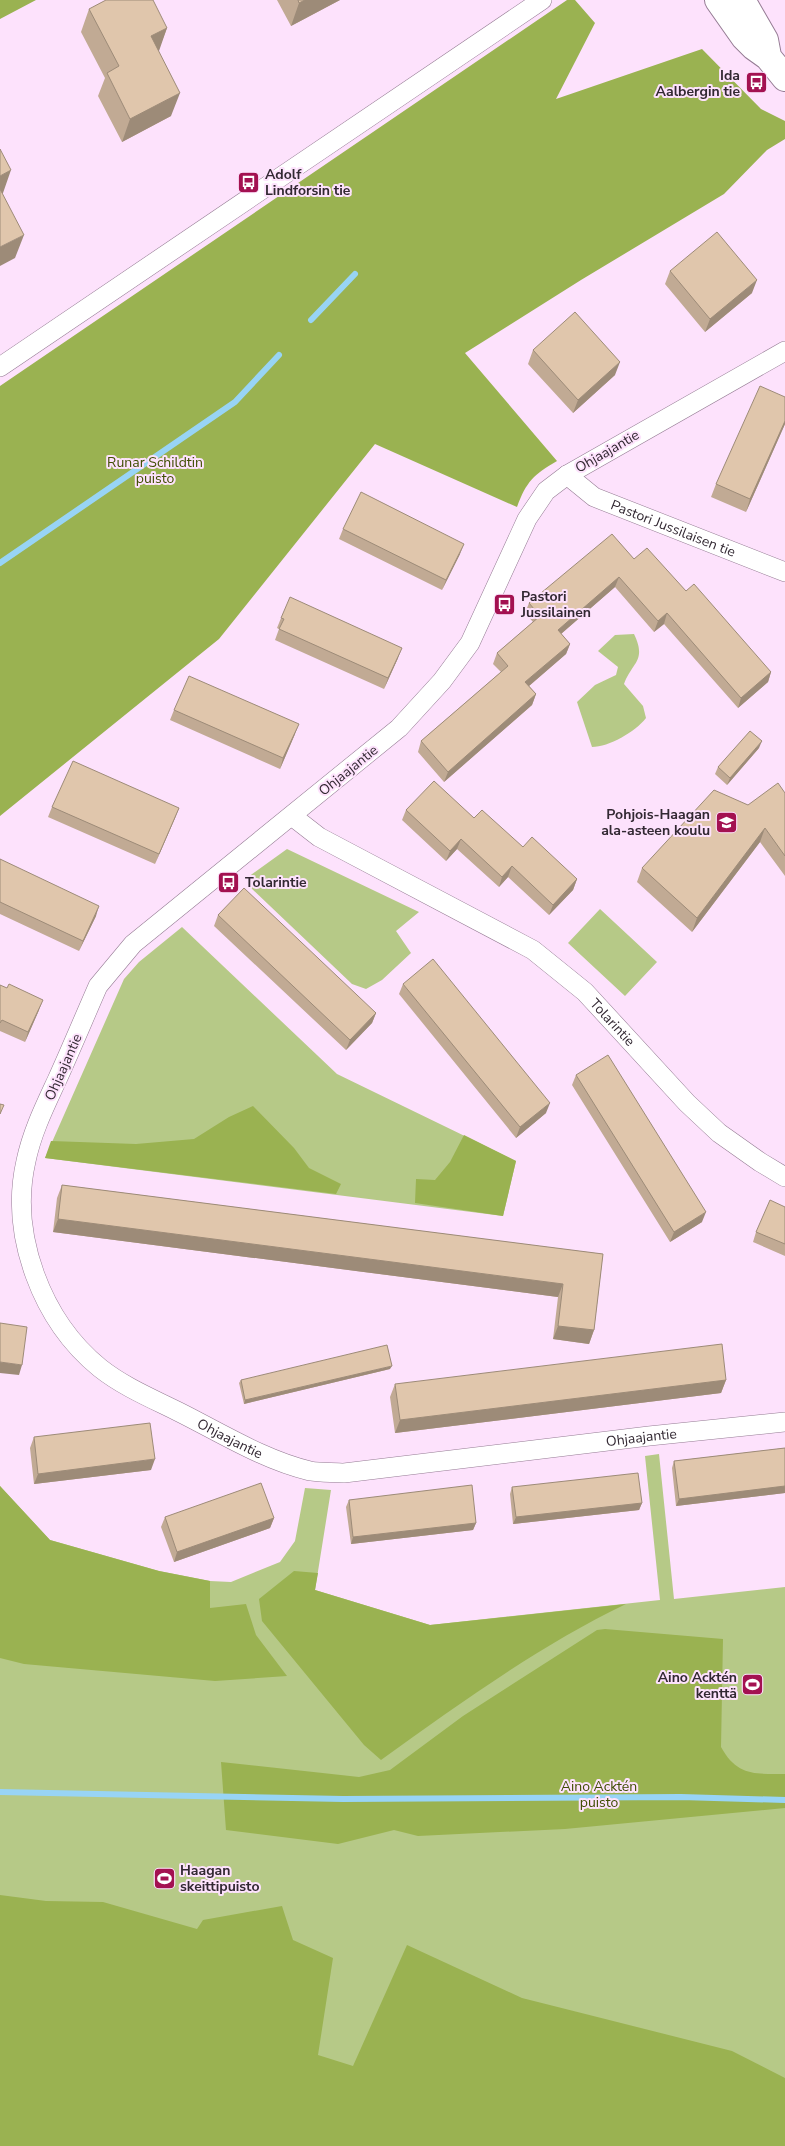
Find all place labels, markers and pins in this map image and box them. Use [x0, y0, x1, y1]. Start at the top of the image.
place label: Ida Aalbergin tie [656, 66, 740, 101]
bus stop icon: Ida Aalbergin tie [744, 71, 768, 95]
place label: Adolf Lindforsin tie [265, 165, 351, 200]
bus stop icon: Adolf Lindforsin tie [237, 170, 261, 194]
place label: Pastori Jussilainen [520, 587, 591, 622]
bus stop icon: Pastori Jussilainen [493, 592, 517, 616]
place label: Pohjois-Haagan ala-asteen koulu [601, 805, 710, 840]
school or university icon: Pohjois-Haagan ala-asteen koulu [714, 810, 738, 834]
bus stop icon: Tolarintie [217, 870, 241, 894]
place label: Tolarintie [245, 873, 307, 892]
place label: Aino Acktén kenttä [658, 1668, 737, 1703]
sports icon: Aino Acktén kenttä [741, 1673, 765, 1697]
place label: Haagan skeittipuisto [180, 1861, 260, 1896]
sports icon: Haagan skeittipuisto [152, 1866, 176, 1890]

